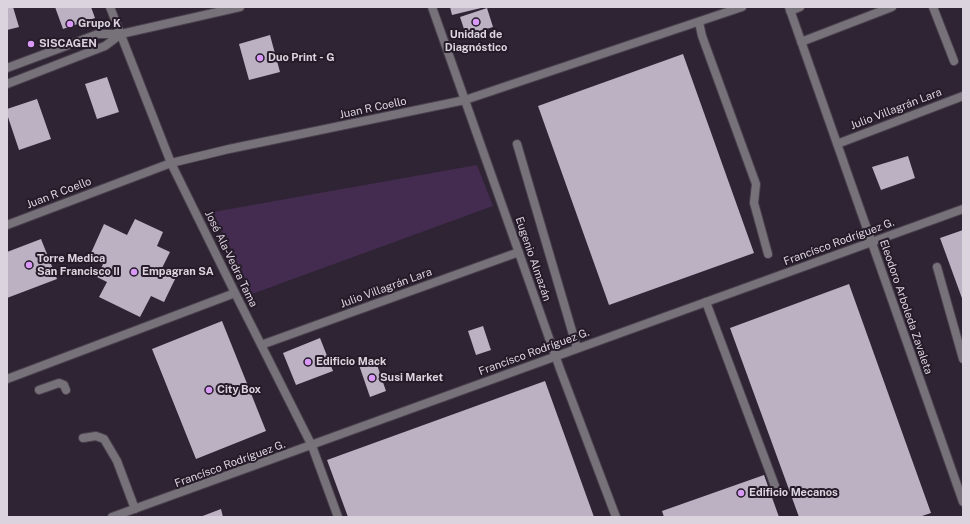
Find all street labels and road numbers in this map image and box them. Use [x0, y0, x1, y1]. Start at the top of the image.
street label: Julio Villagrán Lara [848, 85, 944, 133]
street label: Juan R Coello [338, 94, 408, 122]
street label: Juan R Coello [25, 175, 93, 211]
street label: José Ala-Vedra Tama [202, 209, 260, 309]
street label: Eugenio Almazán [512, 215, 554, 303]
street label: Francísco Rodríguez G. [782, 216, 896, 268]
street label: Eleodoro Arboleda Zavaleta [877, 238, 935, 376]
street label: Julio Villagrán Lara [338, 265, 434, 311]
street label: Francísco Rodríguez G. [477, 326, 591, 378]
street label: Francísco Rodríguez G. [173, 438, 287, 490]

